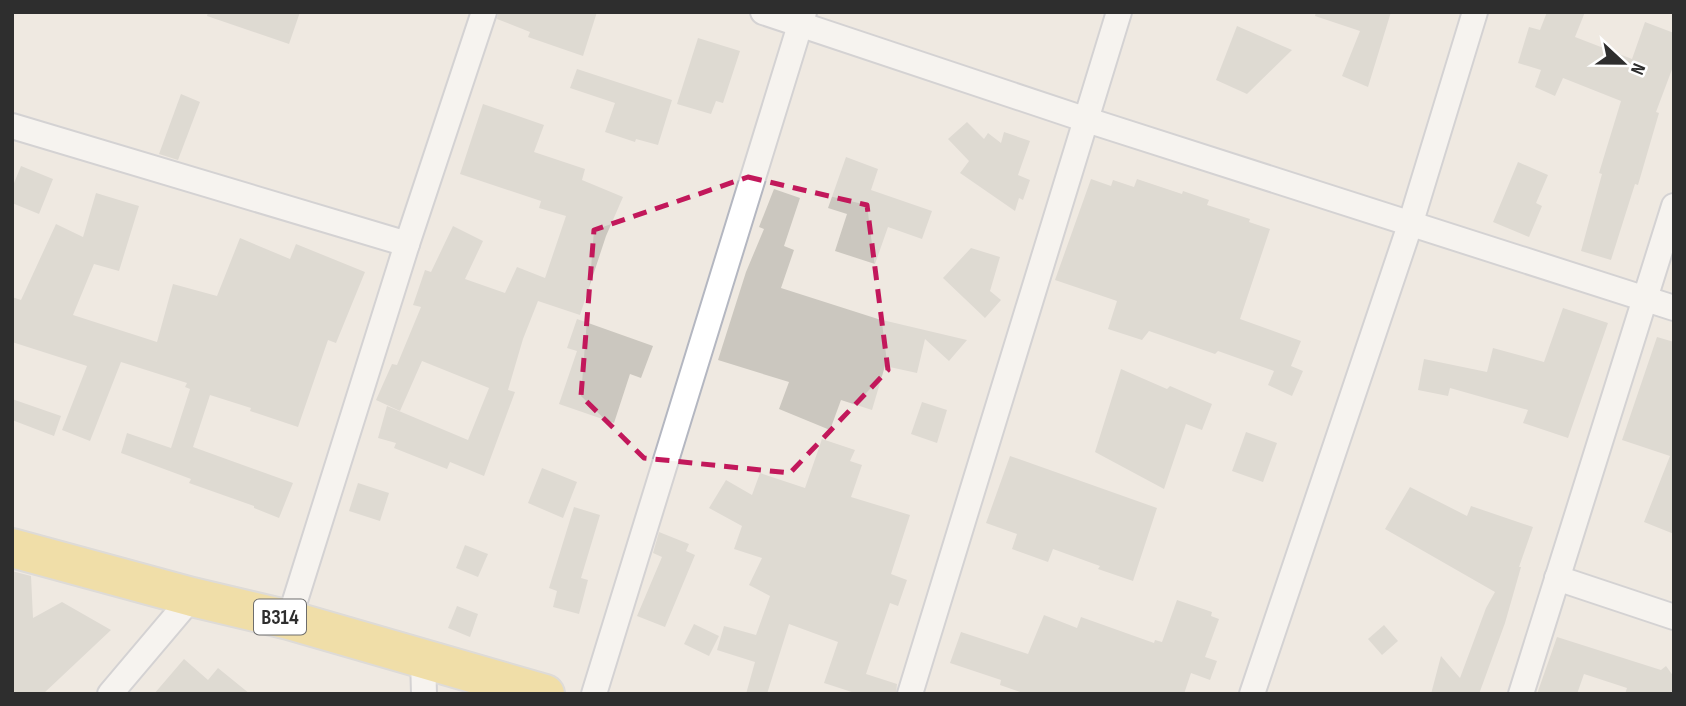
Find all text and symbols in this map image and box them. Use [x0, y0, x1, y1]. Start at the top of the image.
north arrow [1588, 28, 1658, 98]
text: N [1625, 60, 1650, 78]
road number: B314 [254, 600, 306, 634]

